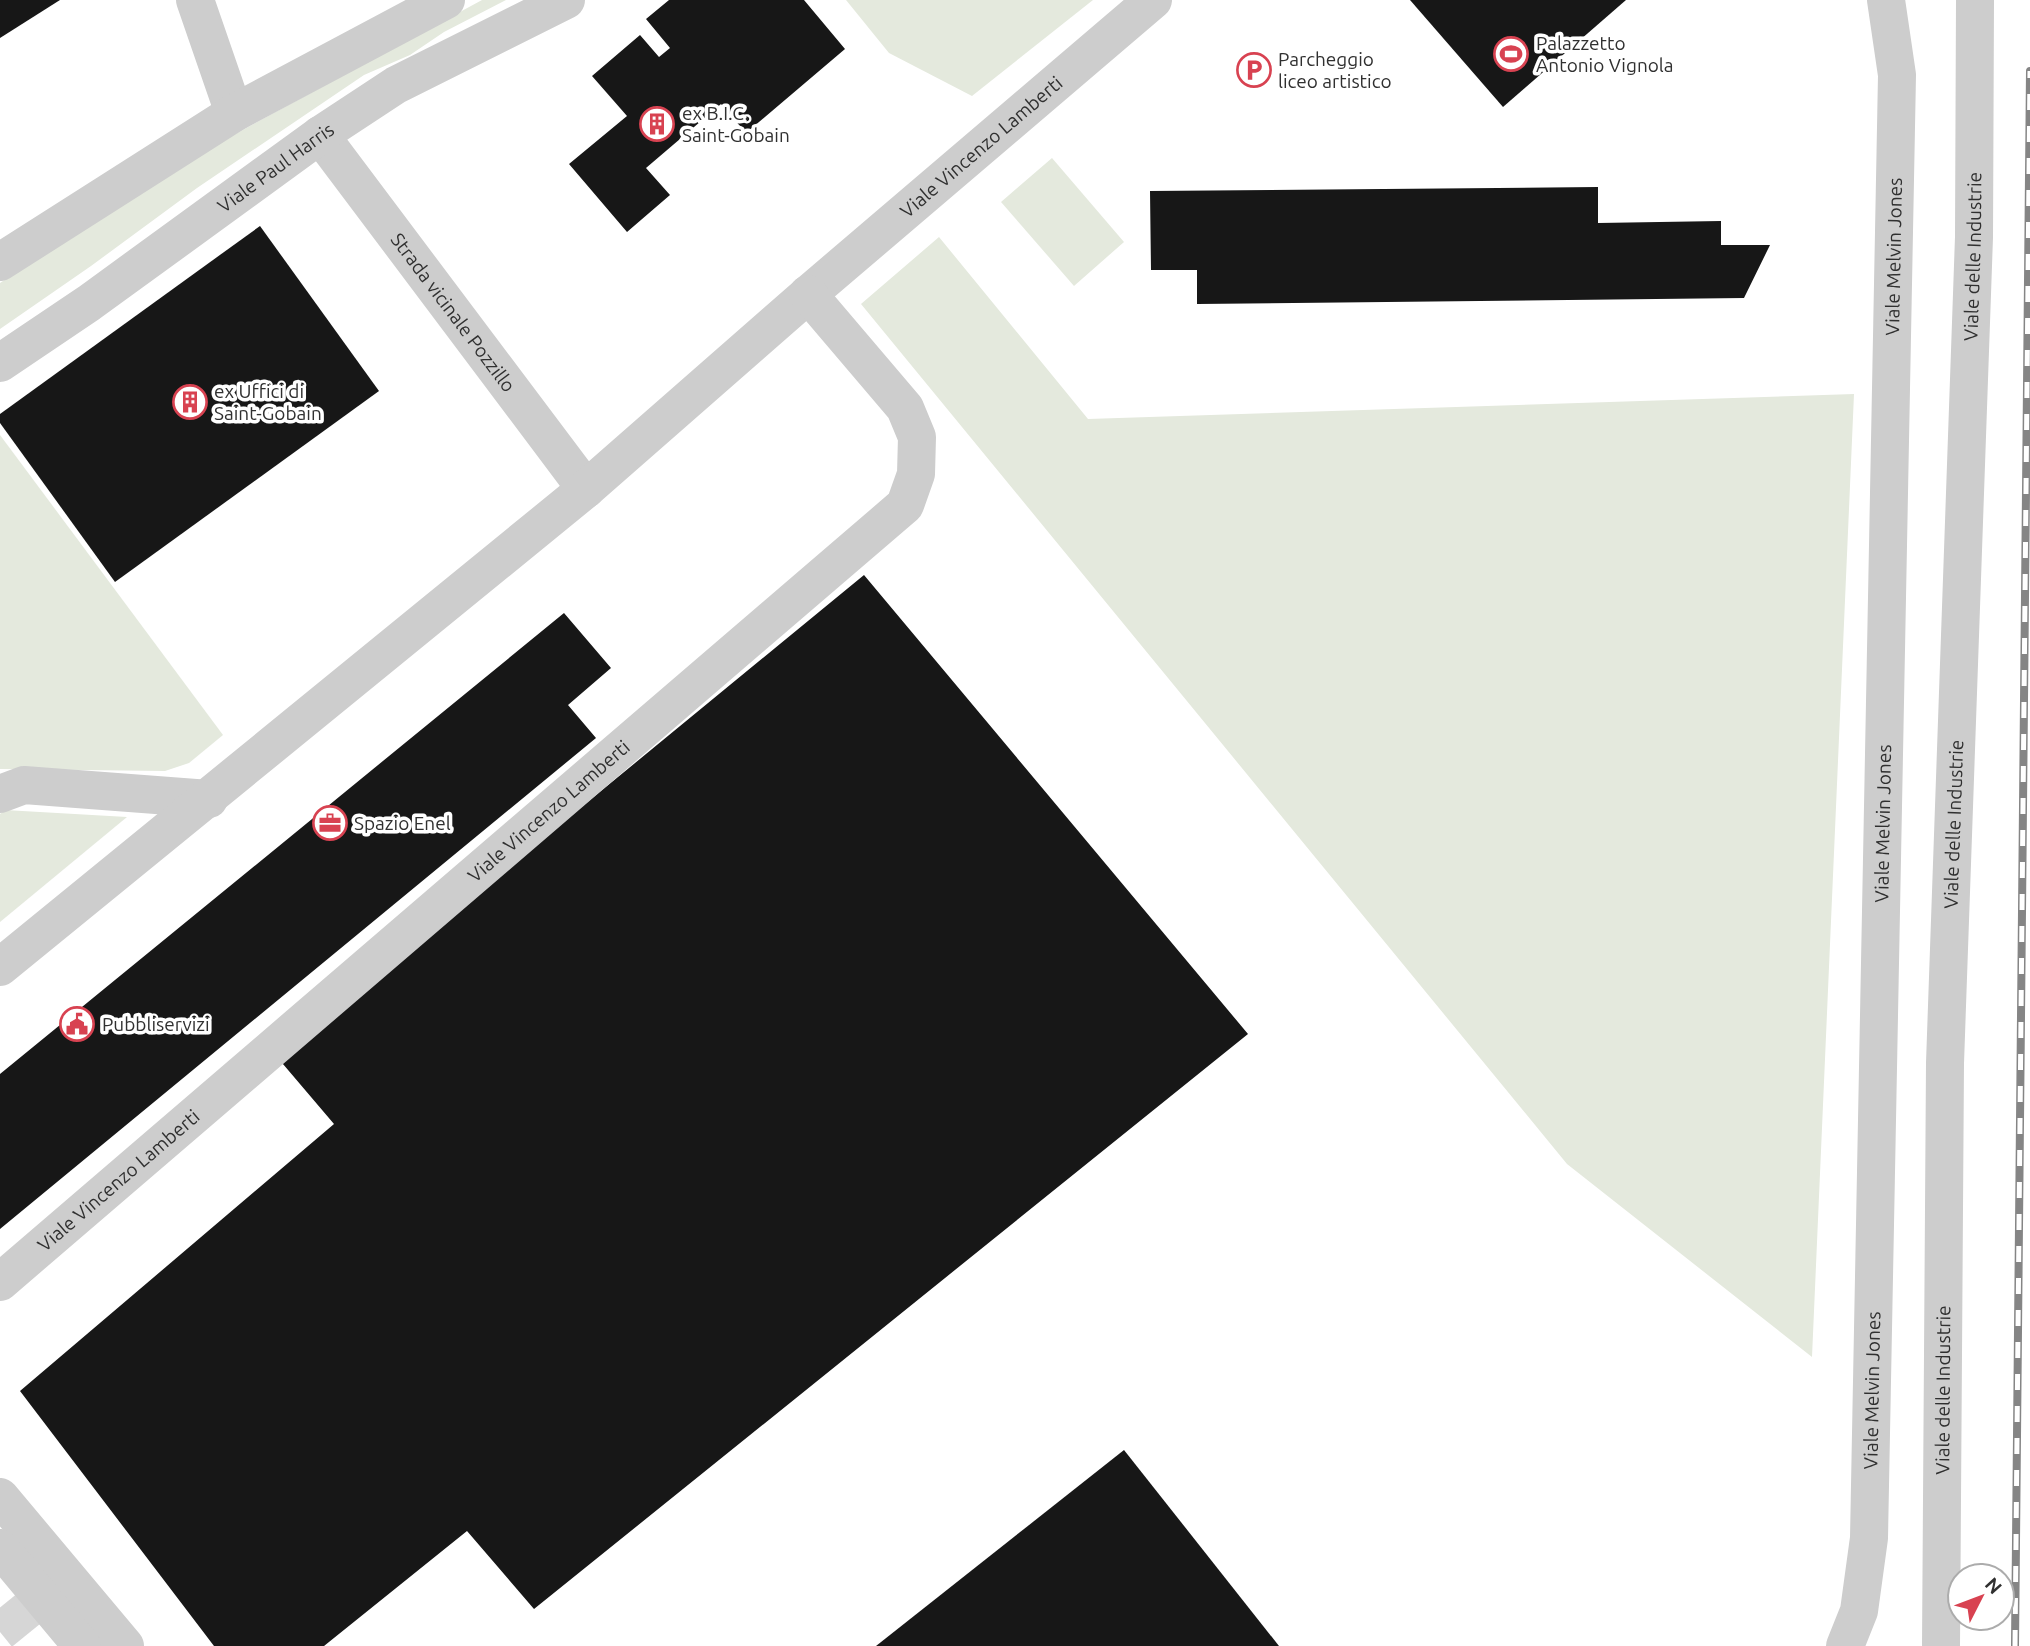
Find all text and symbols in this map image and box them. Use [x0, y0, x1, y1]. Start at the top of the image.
place label: Palazzetto Antonio Vignola [1536, 32, 1674, 76]
sports icon: Palazzetto Antonio Vignola [1492, 35, 1530, 73]
place label: Parcheggio liceo artistico [1278, 48, 1392, 92]
parking icon: Parcheggio liceo artistico [1235, 51, 1273, 89]
street label: Viale Vincenzo Lamberti [896, 71, 1067, 222]
place label: ex B.I.C. Saint-Gobain [682, 102, 790, 146]
building icon: ex B.I.C. Saint-Gobain [638, 105, 676, 143]
street label: Viale Paul Harris [213, 118, 338, 217]
street label: Viale delle Industrie [1959, 172, 1985, 341]
street label: Viale Melvin Jones [1881, 177, 1906, 336]
street label: Strada vicinale Pozzillo [387, 229, 520, 396]
place label: ex Uffici di Saint-Gobain [214, 380, 322, 424]
building icon: ex Uffici di Saint-Gobain [171, 383, 209, 421]
street label: Viale Vincenzo Lamberti [463, 736, 634, 887]
street label: Viale delle Industrie [1939, 739, 1967, 909]
street label: Viale Melvin Jones [1870, 744, 1895, 903]
office icon: Spazio Enel [311, 804, 349, 842]
place label: Spazio Enel [354, 812, 451, 834]
public building icon: Pubbliservizi [58, 1005, 96, 1043]
place label: Pubbliservizi [102, 1013, 210, 1035]
street label: Viale Vincenzo Lamberti [33, 1105, 204, 1256]
street label: Viale delle Industrie [1931, 1305, 1954, 1475]
street label: Viale Melvin Jones [1859, 1311, 1884, 1470]
north arrow [1946, 1562, 2016, 1632]
text: N [1981, 1573, 2007, 1598]

